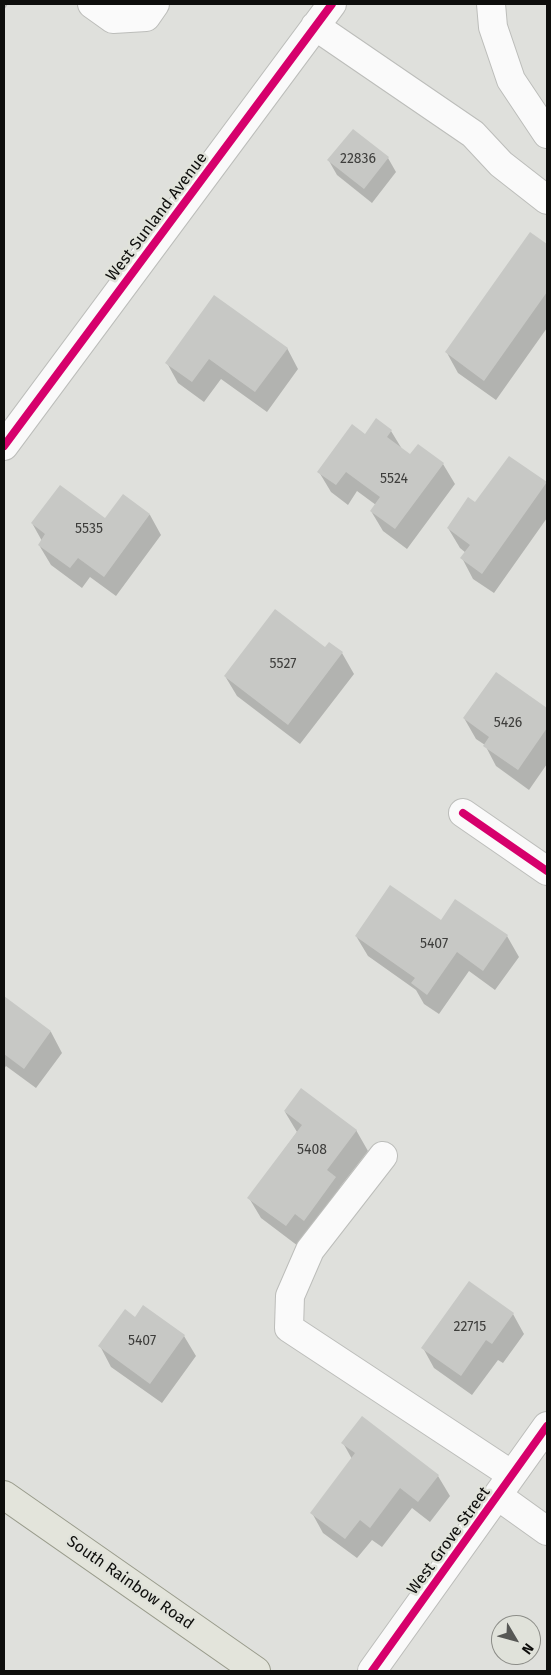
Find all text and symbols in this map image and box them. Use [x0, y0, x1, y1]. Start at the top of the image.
street label: West Sunland Avenue [102, 149, 212, 285]
house number: 22836 [340, 151, 376, 167]
house number: 5524 [380, 471, 408, 487]
house number: 5535 [75, 521, 103, 537]
house number: 5527 [270, 656, 296, 672]
house number: 5426 [494, 715, 522, 731]
house number: 5407 [420, 936, 448, 952]
house number: 5408 [297, 1142, 327, 1158]
house number: 22715 [454, 1319, 486, 1335]
house number: 5407 [128, 1333, 156, 1349]
street label: West Grove Street [403, 1483, 495, 1599]
street label: South Rainbow Road [63, 1532, 197, 1634]
north arrow [491, 1615, 541, 1665]
text: N [518, 1640, 537, 1658]

